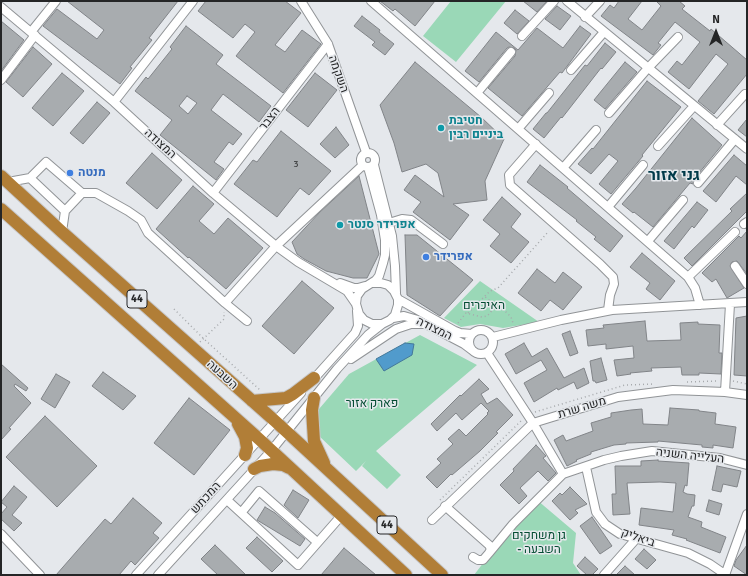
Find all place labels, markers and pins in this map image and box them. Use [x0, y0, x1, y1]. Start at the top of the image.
place label: חטיבת ביניים רבין [449, 114, 503, 142]
marker: חטיבת ביניים רבין [436, 123, 446, 133]
place label: מנטה [78, 166, 106, 180]
marker: מנטה [65, 168, 75, 178]
place label: אפרידר סנטר [348, 218, 415, 232]
marker: אפרידר סנטר [335, 220, 345, 230]
place label: אפרידר [434, 250, 473, 264]
marker: אפרידר [421, 252, 431, 262]

